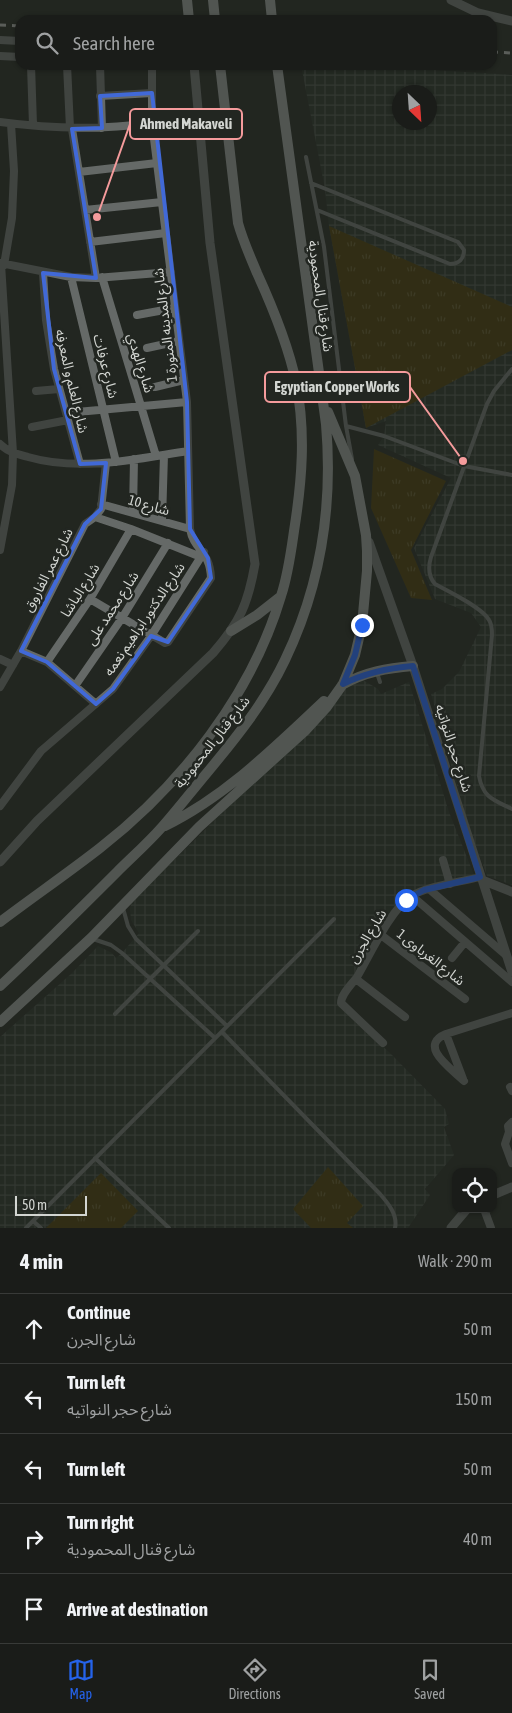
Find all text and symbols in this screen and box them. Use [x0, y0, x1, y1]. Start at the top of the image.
search box [15, 15, 497, 70]
icon: search [33, 29, 61, 57]
text: Search here [73, 32, 155, 54]
north arrow [392, 85, 437, 130]
callout: Ahmed Makaveli [130, 109, 242, 139]
text: Ahmed Makaveli [139, 115, 232, 132]
street label: شارع قنال المحمودية [302, 239, 337, 353]
street label: شارع المدينه المنورة 1 [150, 267, 183, 383]
street label: شارع العلم و المعرفه [49, 327, 92, 435]
street label: شارع الهدي [121, 331, 158, 396]
street label: شارع عرفات [87, 332, 122, 401]
callout: Egyptian Copper Works [265, 372, 410, 402]
text: Egyptian Copper Works [274, 378, 400, 395]
street label: شارع 10 [126, 491, 172, 521]
street label: شارع عمر الفاروق [20, 525, 79, 616]
street label: شارع الدكتور ابراهيم نعمه [100, 559, 190, 680]
street label: شارع الباشا [57, 560, 105, 621]
street label: شارع محمد على [82, 568, 144, 649]
route end [351, 614, 374, 637]
street label: شارع قنال المحمودية [171, 693, 255, 793]
street label: شارع حجر النواتيه [429, 702, 476, 795]
route start [395, 889, 418, 912]
street label: شارع الجرن [345, 906, 392, 967]
street label: شارع الغرباوى 1 [392, 926, 468, 991]
map controls [452, 1168, 497, 1213]
button: locate [452, 1168, 497, 1213]
scale bar [15, 1193, 88, 1216]
text: 50 m [22, 1197, 47, 1213]
text: 4 min [20, 1249, 63, 1273]
text: Walk · 290 m [418, 1252, 492, 1270]
text: Continue [67, 1301, 131, 1323]
icon: ahead [20, 1315, 48, 1343]
text: 50 m [463, 1320, 492, 1338]
text: شارع الجرن [67, 1330, 136, 1348]
text: Turn left [67, 1371, 125, 1393]
icon: left [20, 1385, 48, 1413]
text: 150 m [456, 1390, 492, 1408]
text: شارع حجر النواتيه [67, 1400, 172, 1418]
icon: left [20, 1455, 48, 1483]
text: Turn left [67, 1458, 125, 1480]
text: 50 m [463, 1460, 492, 1478]
text: Turn right [67, 1511, 134, 1533]
icon: right [20, 1525, 48, 1553]
text: 40 m [463, 1530, 492, 1548]
text: شارع قنال المحمودية [67, 1540, 195, 1558]
icon: arrive [20, 1595, 48, 1623]
text: Arrive at destination [67, 1598, 208, 1620]
tab: Map [67, 1656, 95, 1702]
tab: Directions [228, 1656, 281, 1702]
tab: Saved [414, 1656, 445, 1702]

